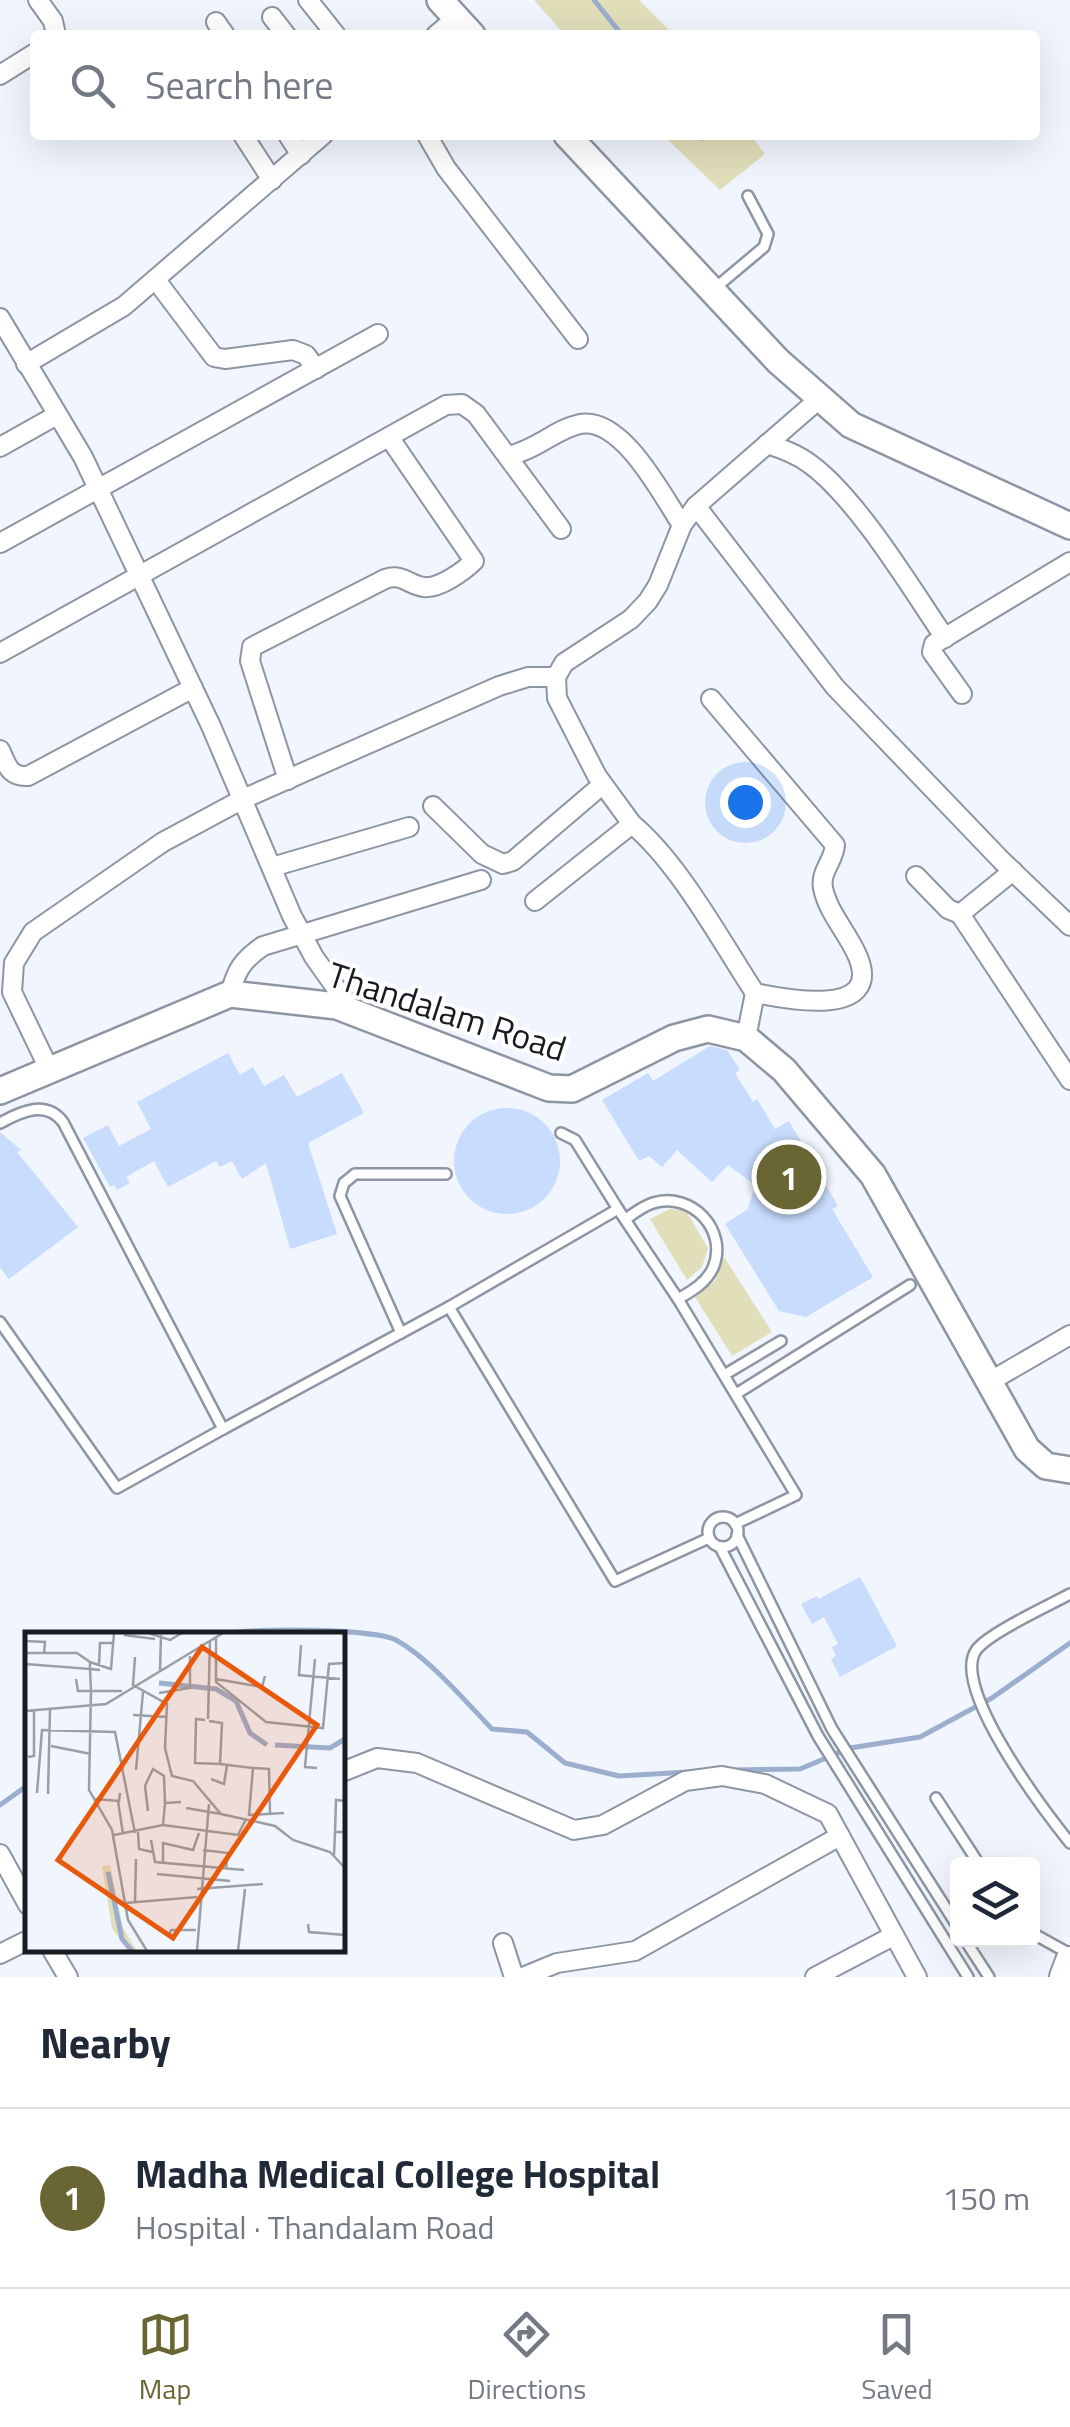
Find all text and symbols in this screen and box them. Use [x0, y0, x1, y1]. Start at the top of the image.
search box [30, 30, 1040, 140]
text: Search here [145, 56, 333, 114]
icon: search [65, 58, 120, 113]
your location [720, 777, 771, 828]
street label: Thandalam Road [321, 947, 574, 1075]
pin: 1 [756, 1140, 822, 1214]
inset map [25, 1632, 345, 1952]
map controls [950, 1857, 1040, 1947]
button: layers [950, 1857, 1040, 1947]
text: Nearby [40, 2010, 171, 2074]
text: Madha Medical College Hospital [135, 2145, 660, 2203]
text: 1 [64, 2174, 81, 2222]
text: 150 m [942, 2174, 1030, 2222]
text: Hospital · Thandalam Road [135, 2203, 494, 2251]
tab: Map [138, 2307, 193, 2410]
tab: Directions [468, 2307, 586, 2410]
tab: Saved [861, 2307, 932, 2410]

